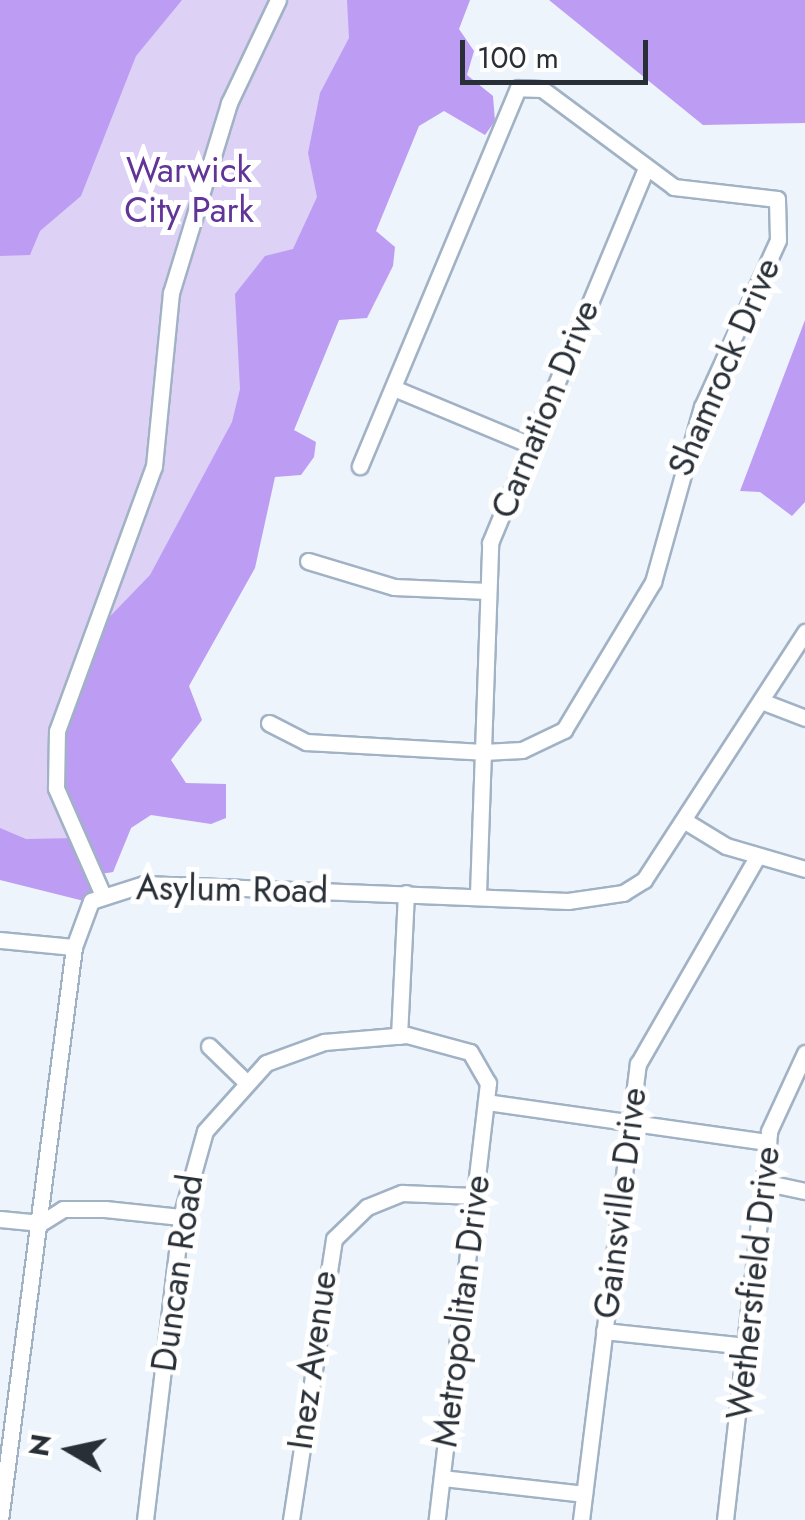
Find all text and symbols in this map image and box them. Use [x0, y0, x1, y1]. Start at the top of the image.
scale bar [465, 20, 652, 82]
text: 100 m [477, 36, 559, 79]
park label: Warwick City Park [124, 149, 254, 231]
street label: Shamrock Drive [659, 252, 789, 482]
street label: Carnation Drive [482, 294, 608, 524]
street label: Asylum Road [136, 866, 328, 912]
street label: Gainsville Drive [585, 1085, 655, 1321]
street label: Wethersfield Drive [718, 1144, 788, 1422]
street label: Duncan Road [142, 1172, 212, 1374]
street label: Metropolitan Drive [423, 1173, 499, 1449]
street label: Inez Avenue [279, 1268, 345, 1452]
north arrow [20, 1400, 120, 1500]
text: N [18, 1431, 62, 1459]

